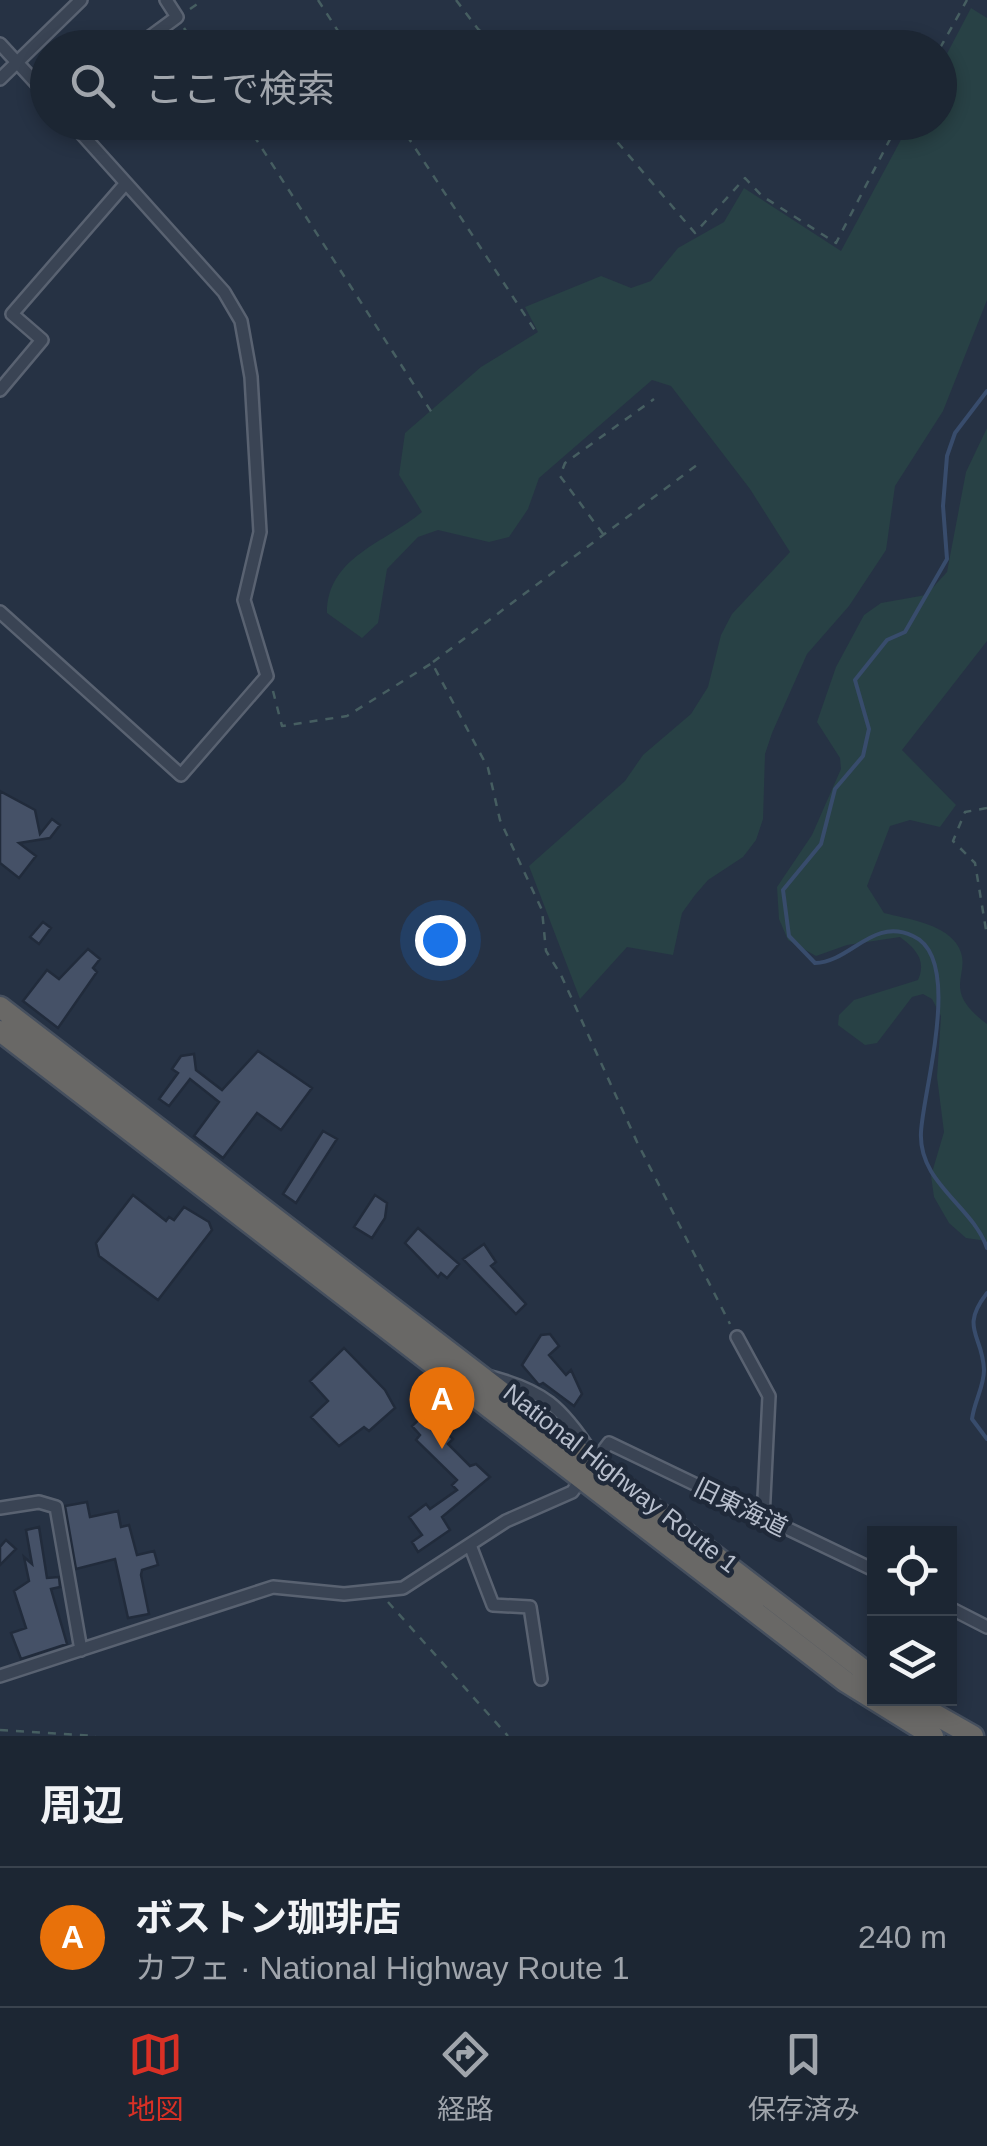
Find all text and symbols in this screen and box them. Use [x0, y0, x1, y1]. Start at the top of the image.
search box [30, 30, 957, 140]
icon: search [65, 58, 120, 113]
text: ここで検索 [145, 68, 335, 110]
your location [415, 915, 466, 966]
pin: A [410, 1366, 474, 1449]
street label: National Highway Route 1 [498, 1378, 744, 1578]
street label: 旧東海道 [690, 1472, 792, 1542]
map controls [867, 1526, 957, 1706]
button: locate [867, 1526, 957, 1616]
button: layers [867, 1616, 957, 1706]
text: 周辺 [40, 1782, 124, 1829]
text: ボストン珈琲店 [135, 1897, 401, 1939]
text: A [61, 1919, 84, 1955]
text: 240 m [858, 1919, 947, 1955]
text: カフェ · National Highway Route 1 [135, 1950, 629, 1986]
tab: 地図 [127, 2027, 183, 2127]
tab: 経路 [437, 2027, 494, 2127]
tab: 保存済み [748, 2027, 860, 2127]

